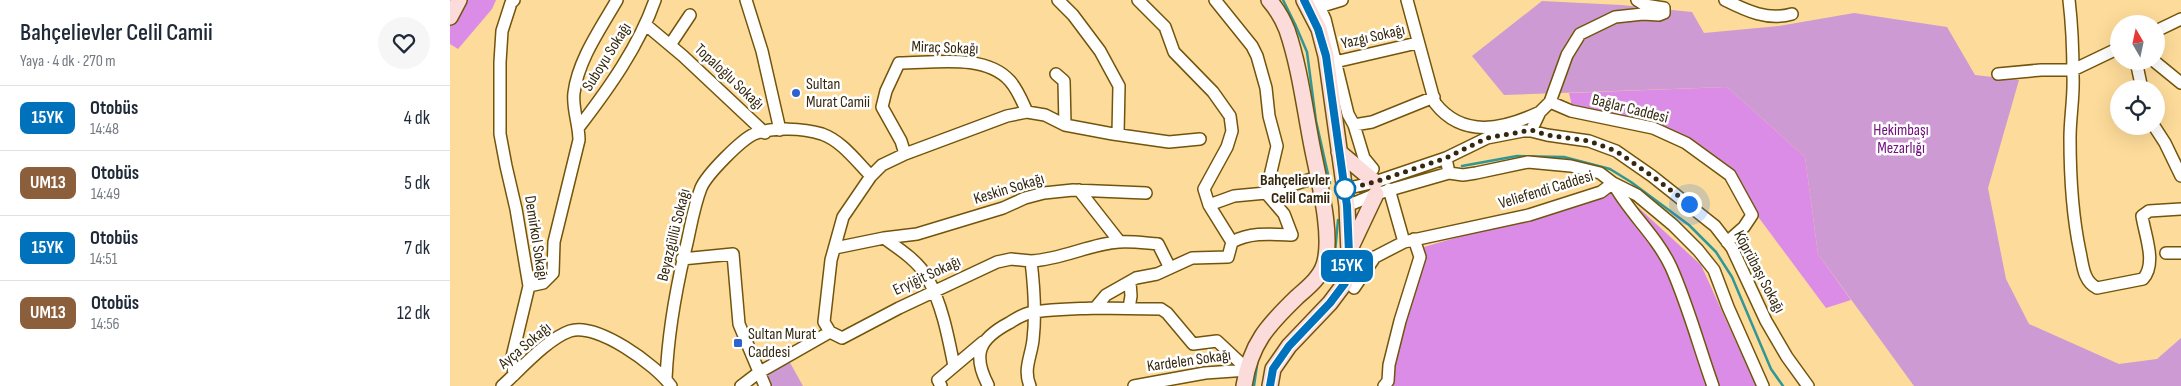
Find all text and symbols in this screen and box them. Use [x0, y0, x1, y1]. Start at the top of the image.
north arrow [2110, 15, 2165, 70]
map controls [2110, 15, 2165, 135]
button: heart [378, 17, 430, 69]
text: Bahçelievler Celil Camii [20, 18, 213, 47]
street label: Suboyu Sokağı [578, 19, 636, 95]
street label: Yazgı Sokağı [1339, 20, 1407, 54]
street label: Miraç Sokağı [911, 37, 979, 59]
street label: Topaloğlu Sokağı [690, 40, 768, 114]
text: Yaya · 4 dk · 270 m [20, 52, 116, 71]
place label: Sultan Murat Camii [806, 75, 870, 112]
button: locate [2110, 80, 2165, 135]
marker: Sultan Murat Camii [790, 87, 802, 99]
street label: Bağlar Caddesi [1590, 90, 1670, 128]
text: Otobüs [90, 97, 138, 120]
text: 15YK [32, 107, 63, 128]
text: 4 dk [404, 107, 430, 130]
text: 14:48 [90, 120, 119, 139]
park label: Hekimbaşı Mezarlığı [1873, 121, 1929, 158]
text: Otobüs [91, 162, 139, 185]
street label: Veliefendi Caddesi [1496, 167, 1596, 213]
street label: Keskin Sokağı [971, 169, 1047, 209]
place label: Bahçelievler Celil Camii [1260, 171, 1330, 208]
text: UM13 [30, 172, 66, 193]
text: 5 dk [404, 172, 430, 195]
marker: Bahçelievler Celil Camii [1334, 178, 1356, 200]
text: 14:49 [91, 185, 120, 204]
street label: Beyazgüllü Sokağı [653, 187, 695, 283]
your location [1677, 192, 1702, 217]
street label: Demirkol Sokağı [520, 194, 552, 282]
text: Otobüs [90, 227, 138, 250]
street label: Köprübaşı Sokağı [1729, 228, 1789, 317]
text: 15YK [32, 237, 63, 258]
text: 7 dk [404, 237, 430, 260]
text: 14:51 [90, 250, 117, 269]
line badge: 15YK [1312, 250, 1382, 282]
street label: Eryiğit Sokağı [890, 252, 964, 300]
text: 15YK [1331, 255, 1363, 276]
text: Otobüs [91, 292, 139, 315]
text: UM13 [30, 302, 66, 323]
text: 12 dk [397, 302, 430, 325]
text: 14:56 [91, 315, 120, 334]
street label: Ayça Sokağı [494, 319, 555, 374]
place label: Sultan Murat Caddesi [748, 325, 817, 362]
marker: Sultan Murat Caddesi [732, 337, 744, 349]
street label: Kardelen Sokağı [1146, 346, 1232, 376]

